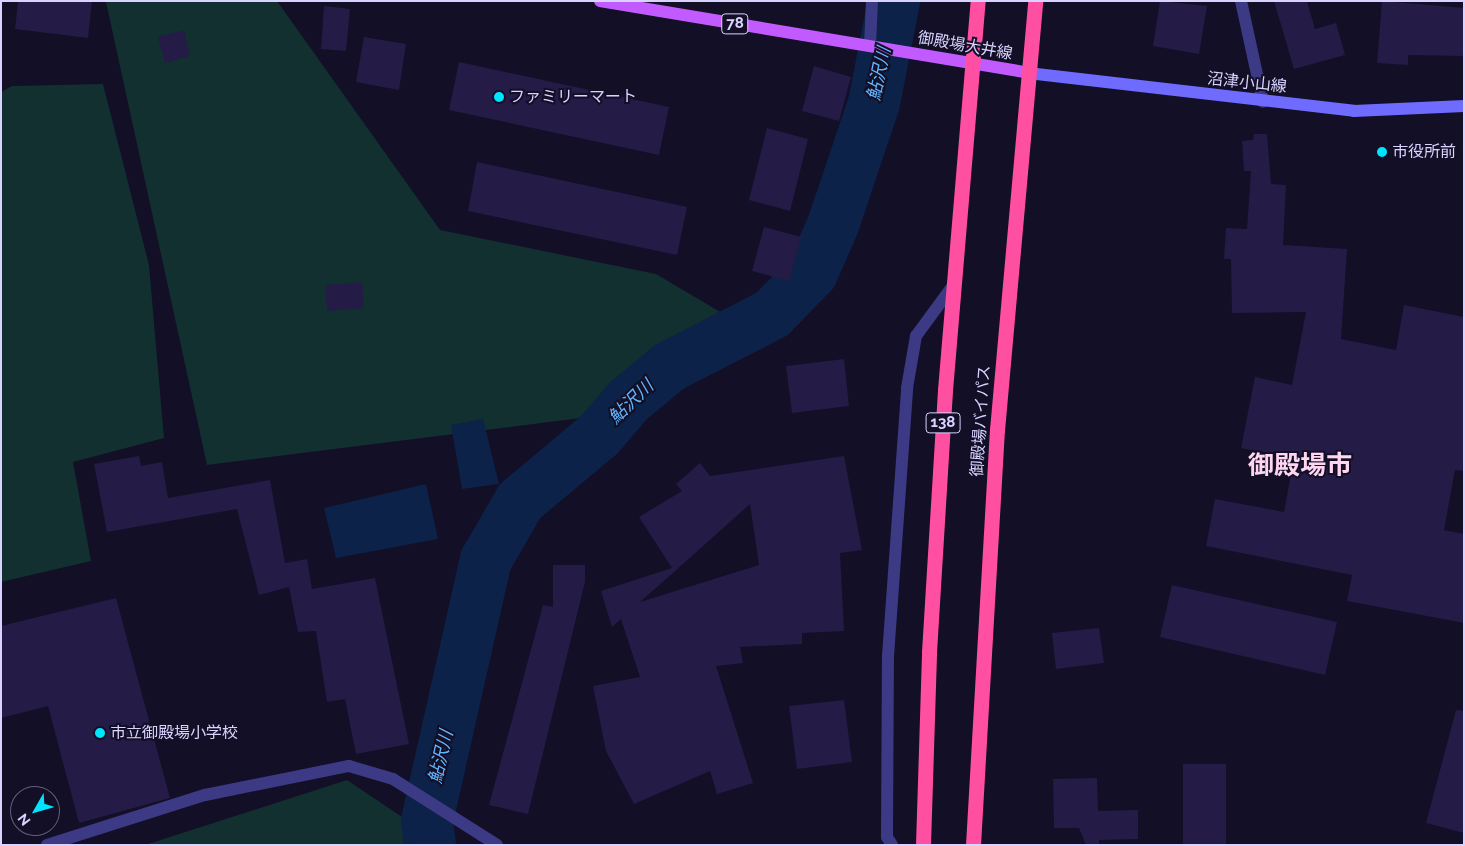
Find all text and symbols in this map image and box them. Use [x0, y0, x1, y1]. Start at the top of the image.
road number: 78 [721, 12, 749, 36]
street label: 御殿場大井線 [916, 28, 1014, 64]
water label: 鮎沢川 [863, 45, 895, 103]
street label: 沼津小山線 [1206, 69, 1288, 97]
place label: ファミリーマート [509, 87, 637, 107]
marker: ファミリーマート [493, 91, 505, 103]
place label: 市役所前 [1392, 142, 1456, 162]
marker: 市役所前 [1376, 146, 1388, 158]
street label: 御殿場バイパス [968, 364, 994, 478]
water label: 鮎沢川 [604, 375, 658, 429]
road number: 138 [926, 410, 960, 436]
district label: 御殿場市 [1248, 450, 1352, 482]
place label: 市立御殿場小学校 [110, 723, 238, 743]
marker: 市立御殿場小学校 [94, 727, 106, 739]
water label: 鮎沢川 [424, 728, 458, 786]
north arrow [10, 786, 60, 836]
text: N [14, 810, 34, 829]

